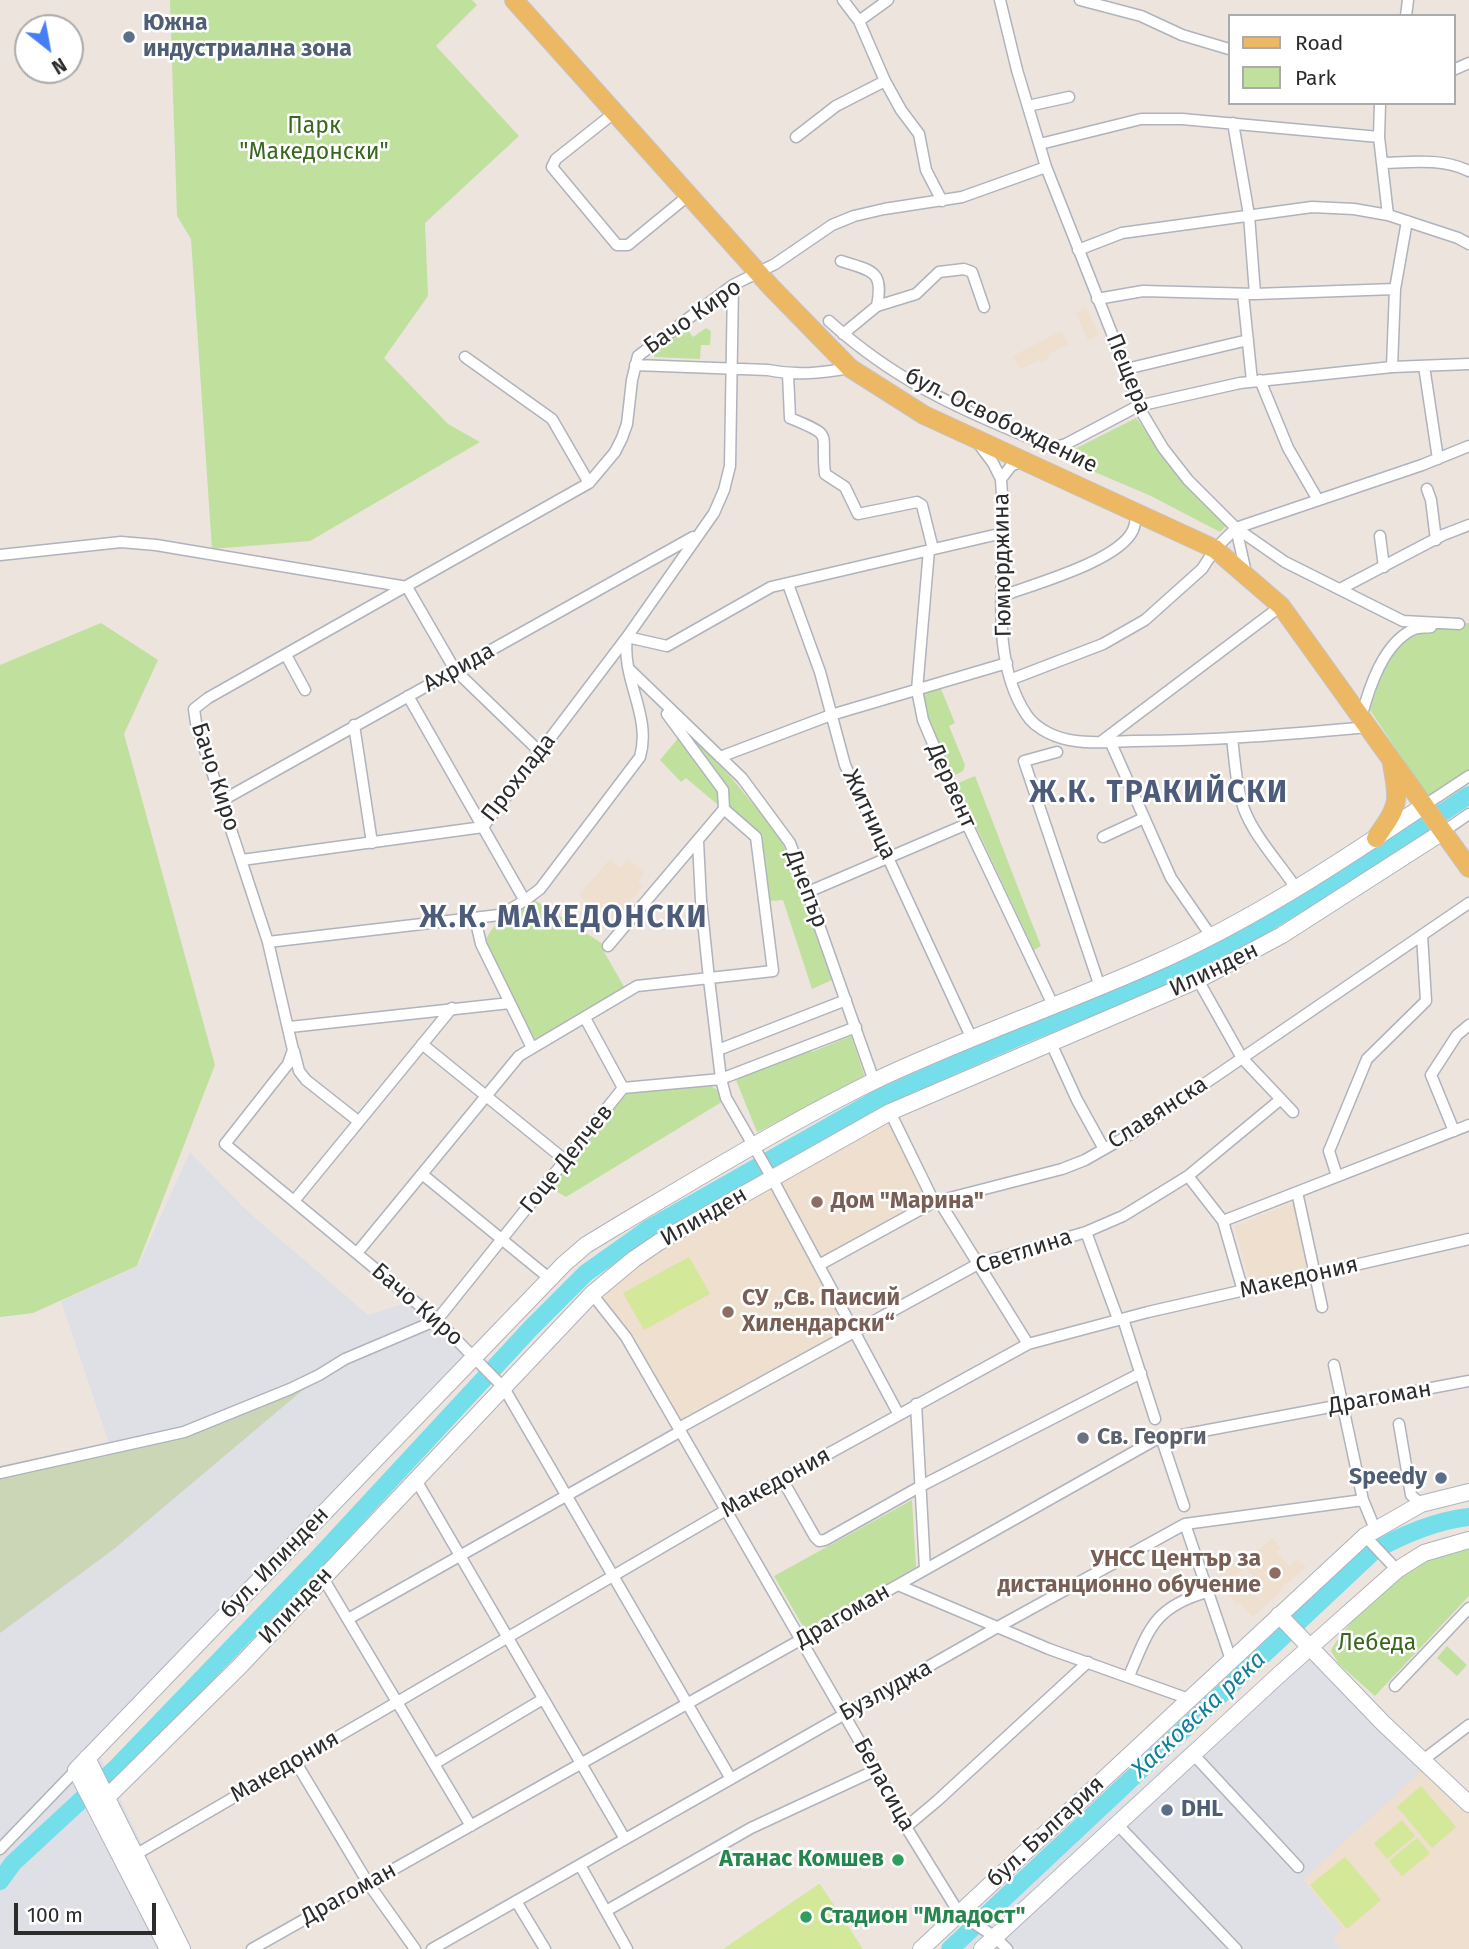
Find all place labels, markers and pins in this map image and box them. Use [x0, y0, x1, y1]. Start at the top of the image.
place label: Южна индустриална зона [143, 10, 352, 64]
marker: Южна индустриална зона [121, 29, 137, 45]
place label: Дом "Марина" [831, 1188, 984, 1216]
marker: Дом "Марина" [809, 1194, 825, 1210]
place label: СУ „Св. Паисий Хилендарски“ [742, 1285, 900, 1339]
marker: СУ „Св. Паисий Хилендарски“ [720, 1304, 736, 1320]
place label: Св. Георги [1097, 1424, 1207, 1452]
marker: Св. Георги [1075, 1430, 1091, 1446]
place label: Speedy [1349, 1464, 1427, 1492]
marker: Speedy [1433, 1470, 1449, 1486]
place label: УНСС Център за дистанционно обучение [998, 1546, 1261, 1600]
marker: УНСС Център за дистанционно обучение [1267, 1565, 1283, 1581]
place label: DHL [1181, 1796, 1223, 1824]
marker: DHL [1159, 1802, 1175, 1818]
place label: Атанас Комшев [719, 1846, 884, 1874]
marker: Атанас Комшев [890, 1852, 906, 1868]
place label: Стадион "Младост" [820, 1903, 1026, 1931]
marker: Стадион "Младост" [798, 1909, 814, 1925]

